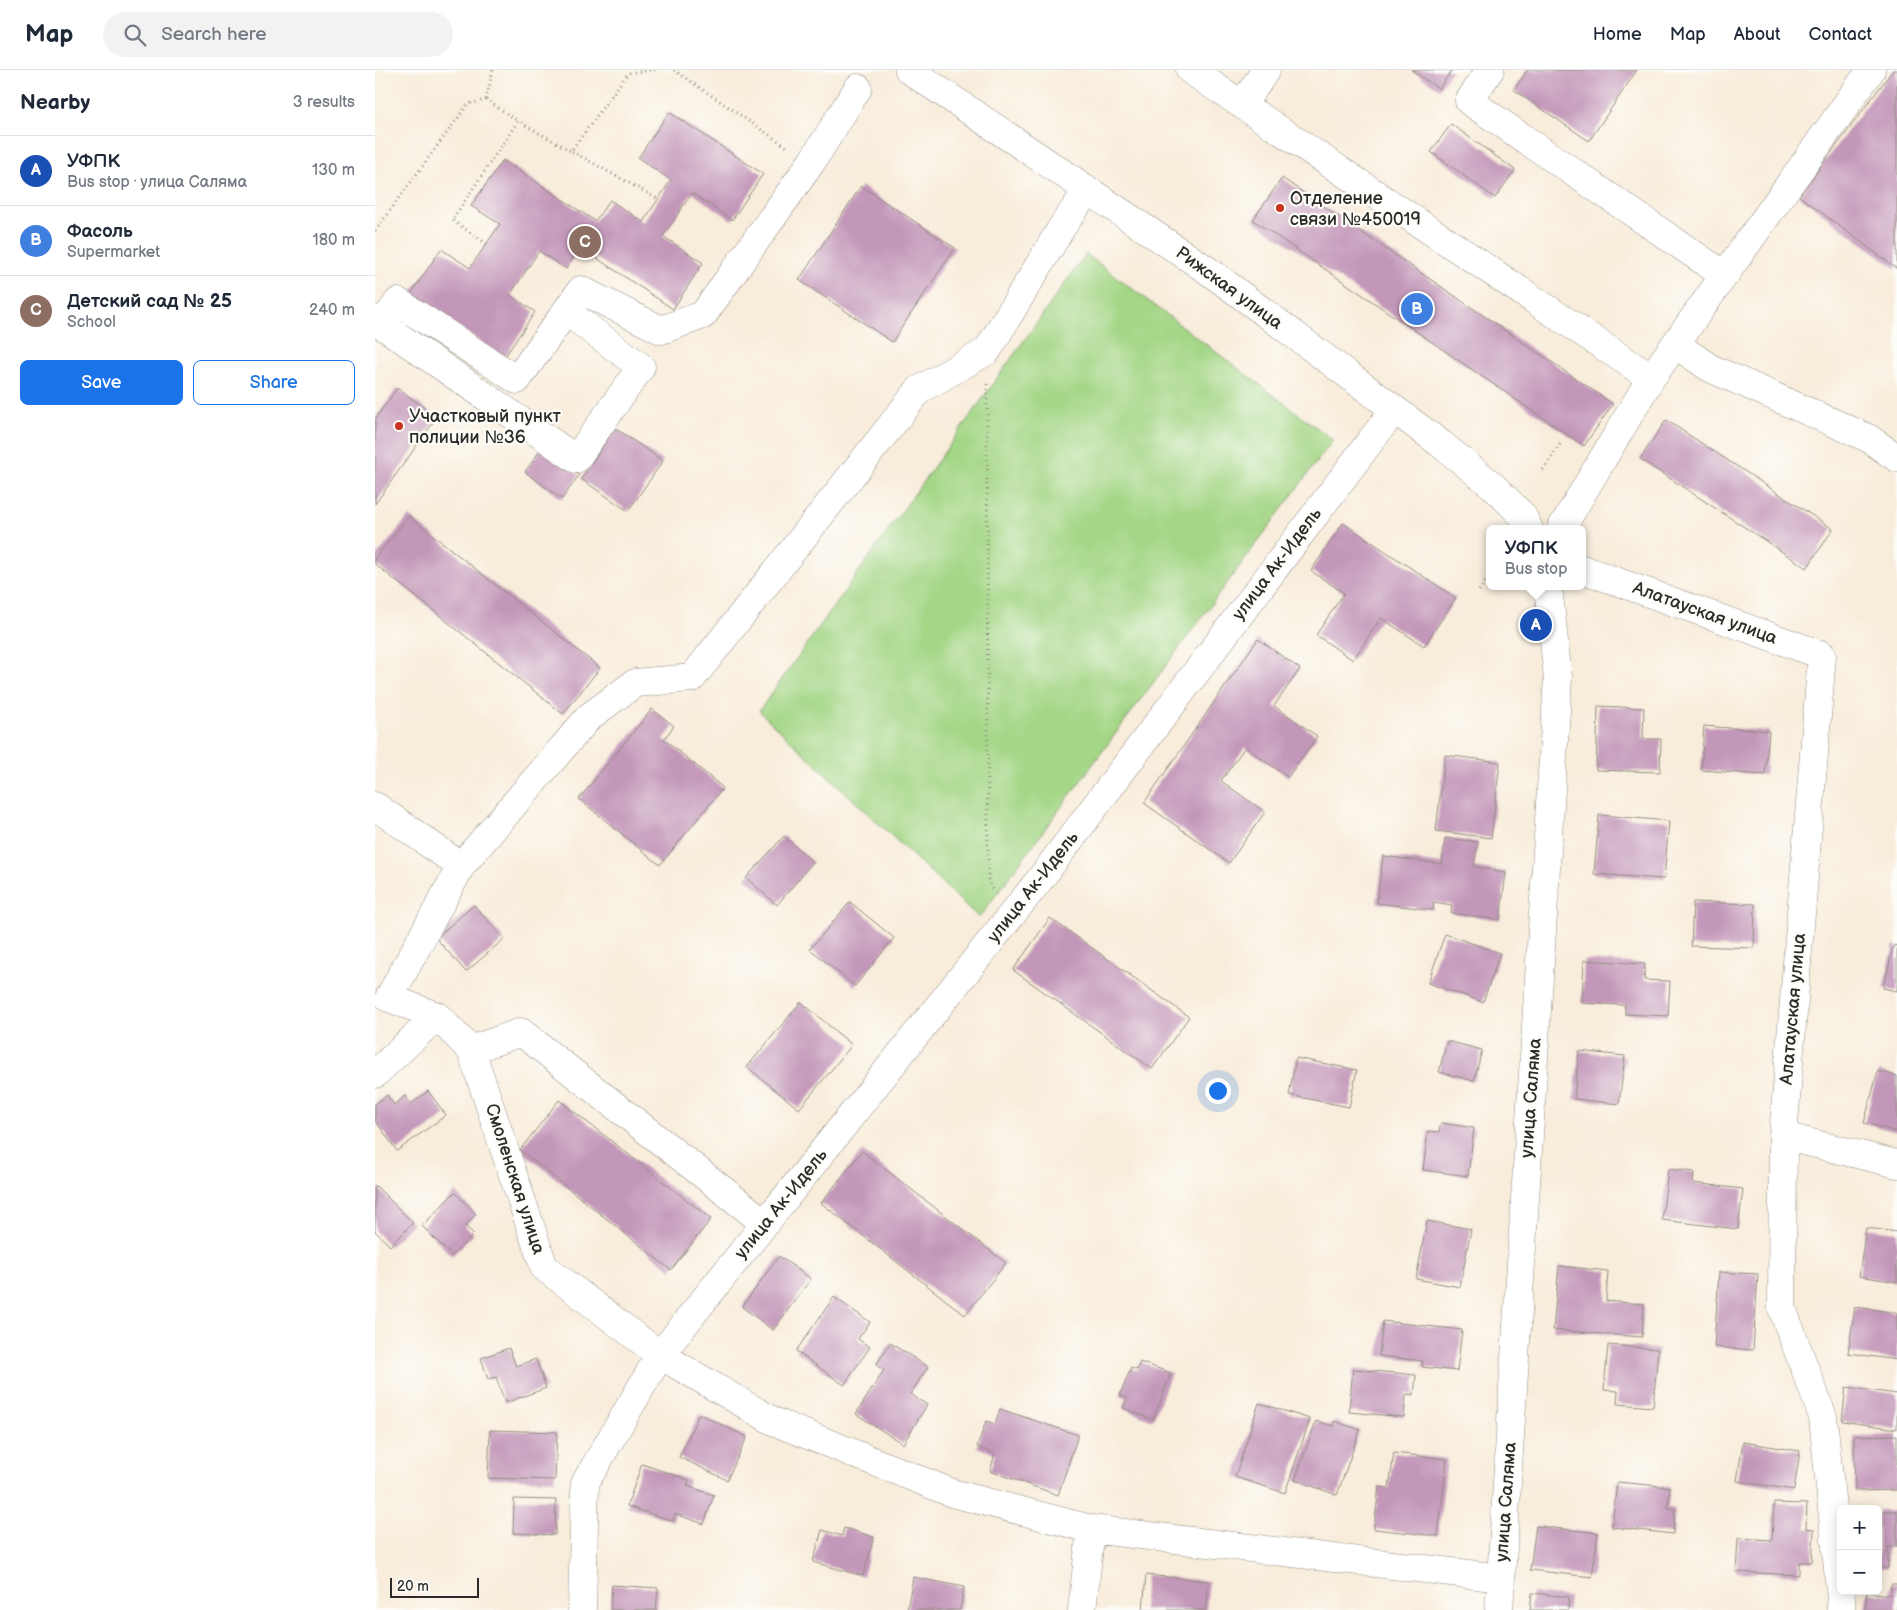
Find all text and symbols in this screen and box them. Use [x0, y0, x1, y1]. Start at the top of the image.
search box [103, 12, 453, 57]
text: Map [25, 20, 73, 49]
icon: search [121, 21, 149, 49]
text: Search here [161, 23, 267, 46]
text: Home [1593, 24, 1642, 45]
text: Map [1670, 24, 1706, 45]
text: About [1734, 24, 1781, 45]
text: Contact [1809, 24, 1872, 45]
text: Nearby [20, 90, 90, 115]
text: 3 results [293, 93, 355, 112]
text: УФПК [67, 150, 120, 173]
text: A [31, 161, 41, 180]
text: 130 m [312, 161, 355, 180]
text: Bus stop · улица Саляма [67, 173, 247, 192]
place label: Отделение связи №450019 [1290, 188, 1421, 230]
marker: Отделение связи №450019 [1274, 202, 1286, 214]
text: Фасоль [67, 220, 133, 243]
pin: C [569, 223, 601, 261]
text: B [30, 231, 42, 250]
text: 180 m [313, 231, 355, 250]
street label: Рижская улица [1171, 242, 1287, 334]
text: Supermarket [67, 243, 160, 262]
text: Детский сад № 25 [67, 290, 232, 313]
pin: B [1401, 290, 1433, 328]
text: C [30, 301, 42, 320]
text: 240 m [309, 301, 355, 320]
text: School [67, 313, 116, 332]
button: Save [20, 360, 183, 405]
button: Share [193, 360, 355, 405]
place label: Участковый пункт полиции №36 [409, 406, 562, 448]
marker: Участковый пункт полиции №36 [393, 420, 405, 432]
street label: улица Ак-Идель [1228, 504, 1326, 624]
popup [1486, 525, 1586, 590]
text: УФПК [1505, 537, 1558, 560]
text: Bus stop [1505, 560, 1567, 579]
street label: Алатауская улица [1629, 577, 1780, 649]
pin: A [1520, 606, 1552, 644]
street label: улица Ак-Идель [983, 827, 1083, 947]
street label: Алатауская улица [1776, 932, 1810, 1087]
street label: улица Саляма [1516, 1037, 1546, 1159]
your location [1205, 1078, 1231, 1104]
street label: Смоленская улица [481, 1101, 549, 1257]
street label: улица Ак-Идель [730, 1145, 832, 1263]
street label: улица Саляма [1491, 1441, 1521, 1563]
map controls [1837, 1505, 1882, 1595]
button: + [1837, 1505, 1882, 1550]
button: − [1837, 1550, 1882, 1595]
scale bar [390, 1575, 479, 1598]
text: 20 m [397, 1578, 429, 1595]

